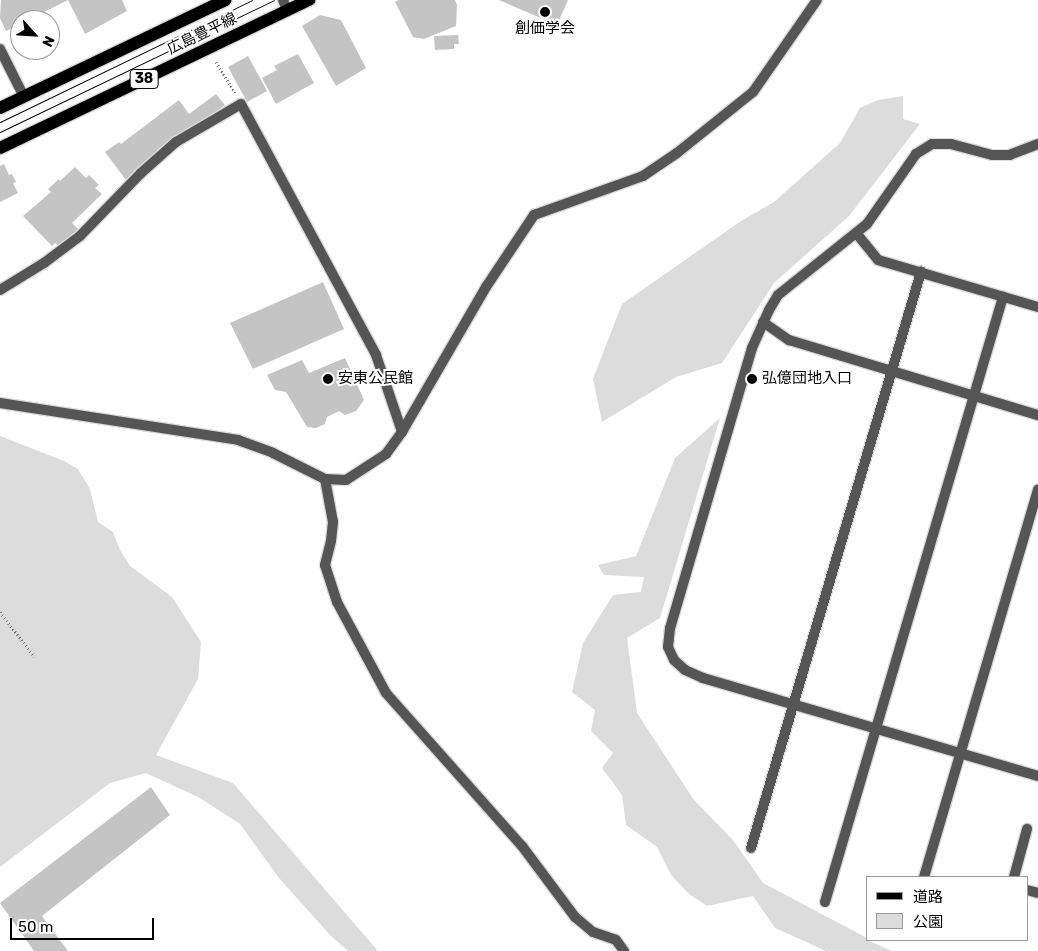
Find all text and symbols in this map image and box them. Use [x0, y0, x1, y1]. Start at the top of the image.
marker: 創価学会 [539, 6, 551, 18]
street label: 広島豊平線 [164, 9, 240, 59]
north arrow [10, 10, 60, 60]
place label: 創価学会 [515, 20, 575, 38]
text: N [38, 33, 58, 50]
road number: 38 [129, 68, 159, 90]
place label: 安東公民館 [338, 370, 413, 388]
place label: 弘億団地入口 [762, 370, 852, 388]
marker: 安東公民館 [322, 373, 334, 385]
marker: 弘億団地入口 [746, 373, 758, 385]
legend [866, 876, 1028, 941]
text: 道路 [913, 888, 943, 906]
scale bar [12, 908, 156, 940]
text: 公園 [913, 913, 943, 931]
text: 50 m [18, 918, 53, 936]

